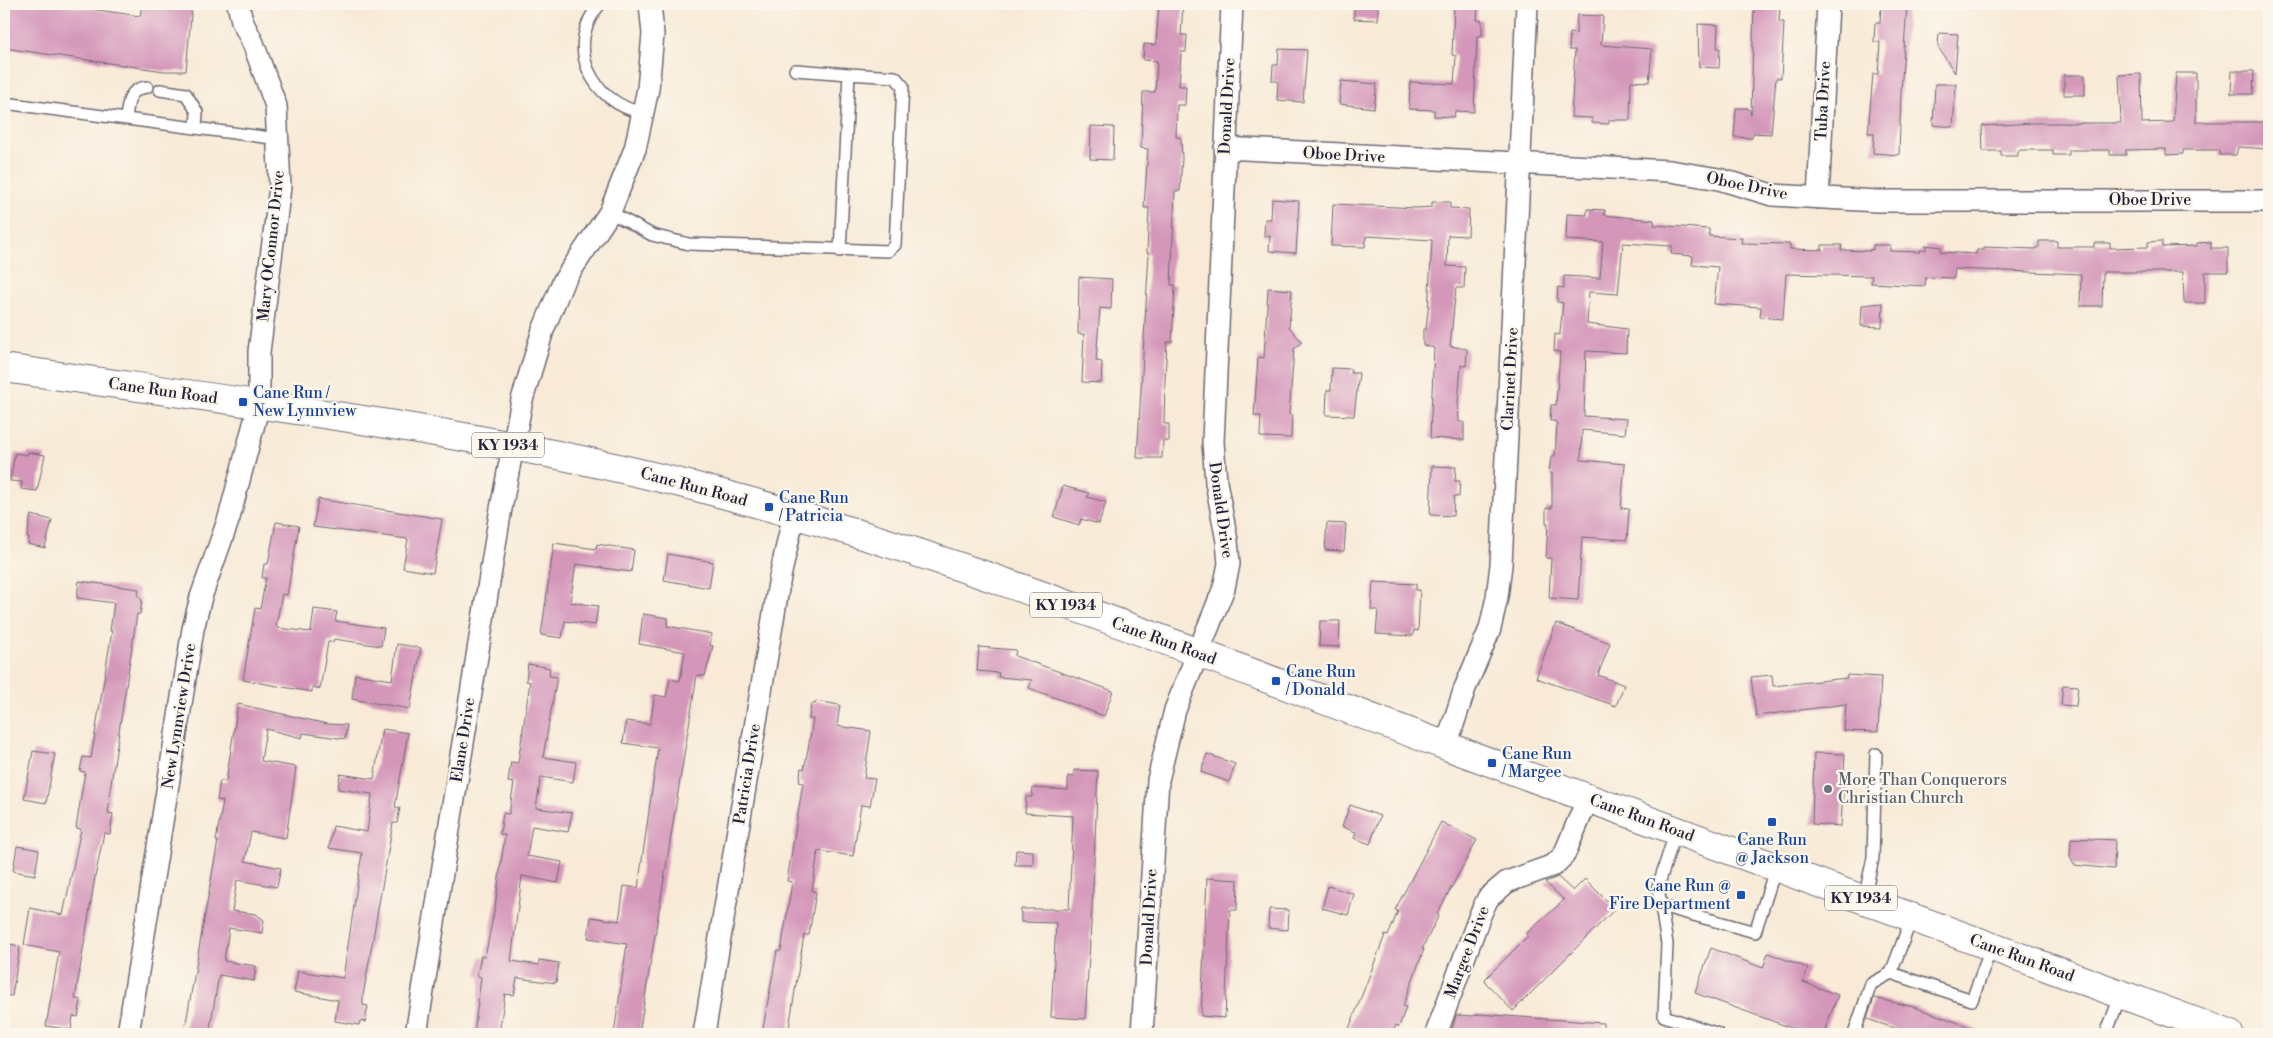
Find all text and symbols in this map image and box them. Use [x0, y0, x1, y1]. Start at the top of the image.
street label: Donald Drive [1214, 57, 1240, 155]
street label: Tuba Drive [1811, 60, 1835, 142]
street label: Oboe Drive [1302, 143, 1386, 167]
street label: Oboe Drive [1704, 168, 1790, 204]
street label: Mary OConnor Drive [253, 169, 289, 323]
street label: Oboe Drive [2109, 190, 2191, 210]
street label: Clarinet Drive [1497, 327, 1523, 431]
street label: Cane Run Road [107, 373, 219, 409]
place label: Cane Run / New Lynnview [253, 383, 357, 421]
marker: Cane Run / New Lynnview [237, 396, 249, 408]
road number: KY 1934 [472, 432, 544, 458]
street label: Donald Drive [1204, 461, 1238, 559]
street label: Cane Run Road [638, 463, 750, 511]
place label: Cane Run / Patricia [778, 488, 849, 526]
marker: Cane Run / Patricia [763, 501, 775, 513]
road number: KY 1934 [1030, 592, 1102, 618]
street label: Cane Run Road [1109, 613, 1219, 669]
street label: New Lynnview Drive [158, 642, 200, 790]
place label: Cane Run / Donald [1285, 662, 1356, 700]
marker: Cane Run / Donald [1270, 675, 1282, 687]
street label: Elane Drive [446, 696, 480, 784]
street label: Patricia Drive [729, 722, 765, 826]
place label: Cane Run / Margee [1501, 744, 1572, 782]
marker: Cane Run / Margee [1486, 757, 1498, 769]
place label: More Than Conquerors Christian Church [1838, 770, 2007, 808]
marker: More Than Conquerors Christian Church [1822, 783, 1834, 795]
street label: Cane Run Road [1587, 790, 1697, 846]
marker: Cane Run @ Jackson [1766, 816, 1778, 828]
place label: Cane Run @ Jackson [1735, 830, 1810, 868]
street label: Donald Drive [1136, 868, 1162, 966]
place label: Cane Run @ Fire Department [1609, 876, 1731, 914]
road number: KY 1934 [1825, 886, 1897, 910]
marker: Cane Run @ Fire Department [1735, 889, 1747, 901]
street label: Margee Drive [1440, 903, 1494, 1001]
street label: Cane Run Road [1967, 930, 2077, 986]

